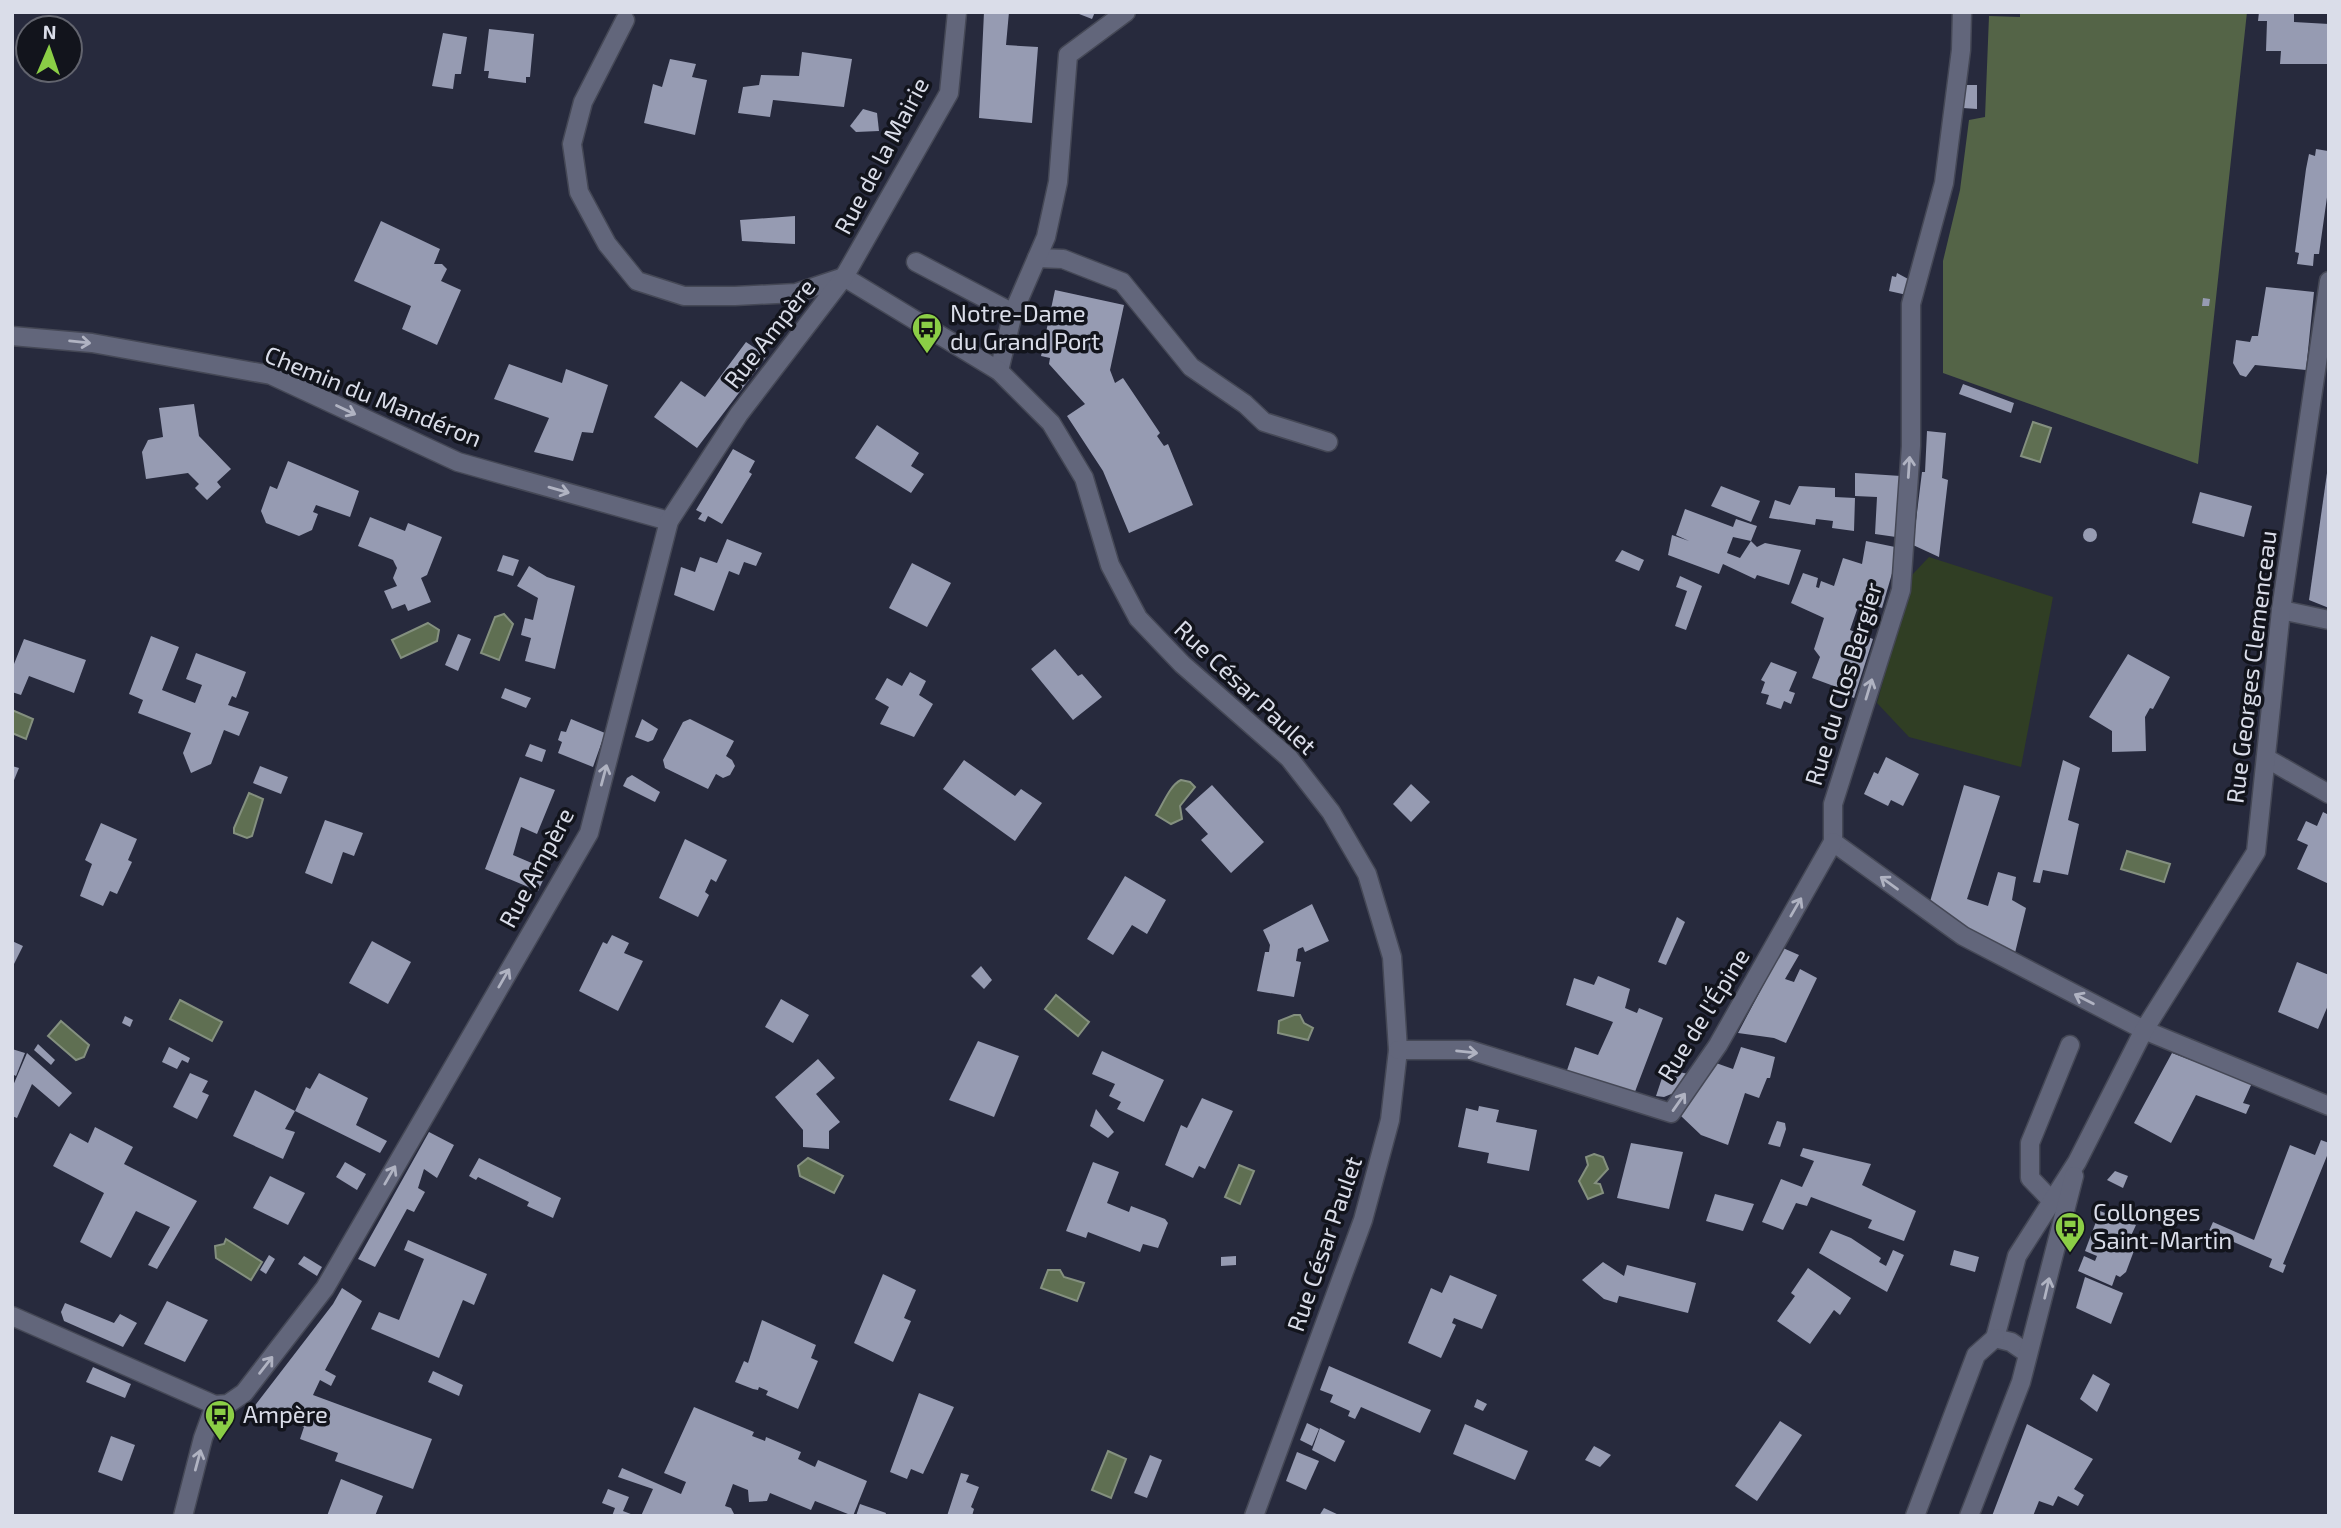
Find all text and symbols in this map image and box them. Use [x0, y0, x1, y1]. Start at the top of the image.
north arrow [14, 14, 84, 84]
text: N [42, 20, 57, 43]
street label: Rue de la Mairie [827, 72, 934, 238]
street label: Rue Ampère [717, 272, 821, 394]
place label: Notre-Dame du Grand Port [950, 298, 1100, 355]
bus stop icon: Notre-Dame du Grand Port [910, 311, 944, 355]
one-way arrow [68, 336, 91, 349]
street label: Chemin du Mandéron [261, 339, 486, 452]
one-way arrow [335, 404, 356, 417]
one-way arrow [1903, 456, 1916, 479]
one-way arrow [547, 484, 569, 497]
street label: Rue Georges Clemenceau [2219, 529, 2282, 805]
street label: Rue du Clos Bergier [1798, 578, 1887, 789]
street label: Rue César Paulet [1169, 614, 1323, 760]
one-way arrow [1864, 679, 1877, 701]
one-way arrow [598, 764, 611, 787]
street label: Rue Ampère [492, 803, 579, 932]
one-way arrow [1880, 875, 1899, 890]
one-way arrow [1789, 898, 1803, 918]
street label: Rue de l'Épine [1651, 943, 1755, 1086]
one-way arrow [497, 968, 511, 988]
one-way arrow [2074, 991, 2095, 1005]
one-way arrow [1455, 1045, 1477, 1058]
one-way arrow [1672, 1093, 1686, 1112]
street label: Rue César Paulet [1280, 1152, 1367, 1335]
one-way arrow [383, 1165, 397, 1185]
place label: Collonges Saint-Martin [2093, 1197, 2232, 1254]
bus stop icon: Collonges Saint-Martin [2053, 1210, 2087, 1254]
one-way arrow [2040, 1277, 2054, 1300]
one-way arrow [259, 1356, 274, 1374]
bus stop icon: Ampère [203, 1398, 237, 1442]
place label: Ampère [243, 1399, 328, 1428]
one-way arrow [192, 1449, 205, 1471]

